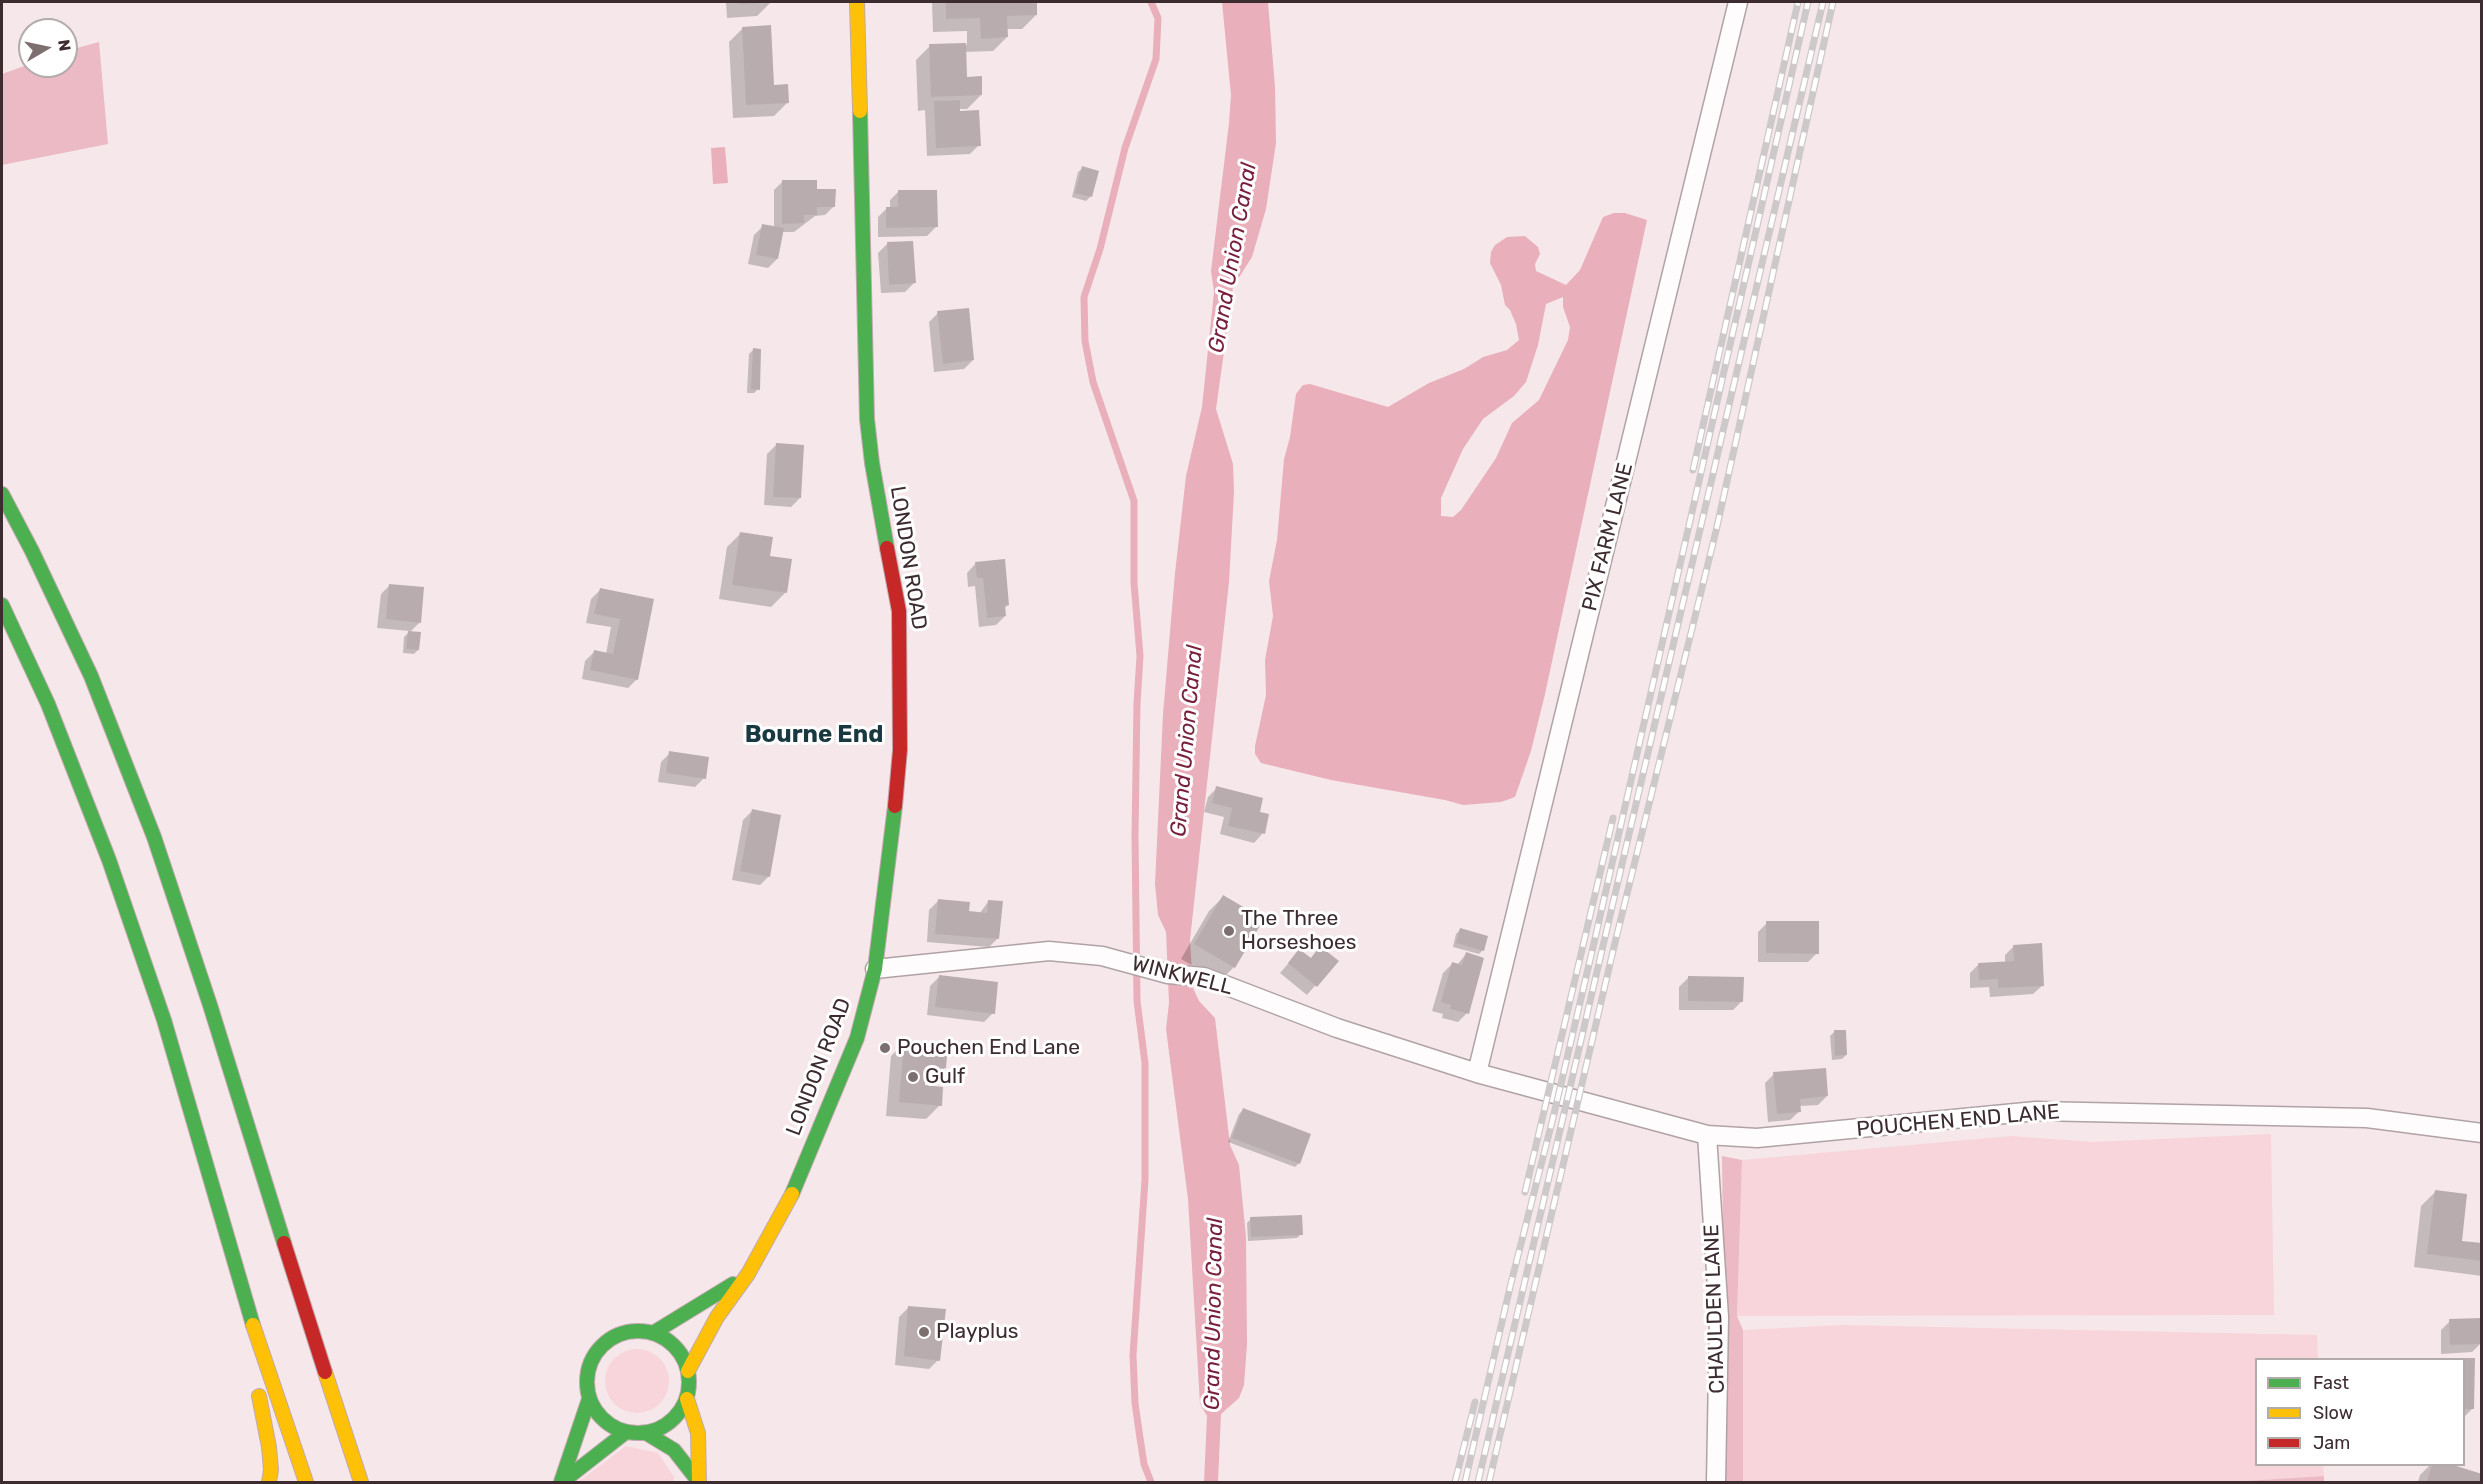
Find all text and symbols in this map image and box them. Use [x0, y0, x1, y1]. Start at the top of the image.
north arrow [18, 18, 78, 78]
text: N [54, 38, 75, 53]
water label: Grand Union Canal [1203, 161, 1263, 355]
street label: PIX FARM LANE [1577, 460, 1639, 614]
street label: LONDON ROAD [884, 484, 932, 632]
water label: Grand Union Canal [1165, 644, 1209, 838]
district label: Bourne End [745, 721, 883, 749]
place label: The Three Horseshoes [1241, 906, 1357, 956]
marker: The Three Horseshoes [1222, 924, 1236, 938]
street label: WINKWELL [1129, 951, 1235, 1001]
street label: LONDON ROAD [781, 995, 857, 1139]
place label: Pouchen End Lane [897, 1035, 1080, 1061]
marker: Pouchen End Lane [878, 1041, 892, 1055]
place label: Gulf [925, 1064, 965, 1090]
marker: Gulf [906, 1070, 920, 1084]
street label: POUCHEN END LANE [1855, 1100, 2061, 1142]
water label: Grand Union Canal [1199, 1217, 1229, 1411]
street label: CHAULDEN LANE [1699, 1224, 1731, 1394]
place label: Playplus [936, 1319, 1018, 1345]
marker: Playplus [917, 1325, 931, 1339]
legend [2255, 1358, 2465, 1466]
text: Fast [2313, 1372, 2349, 1394]
text: Slow [2313, 1402, 2353, 1424]
text: Jam [2313, 1432, 2350, 1454]

